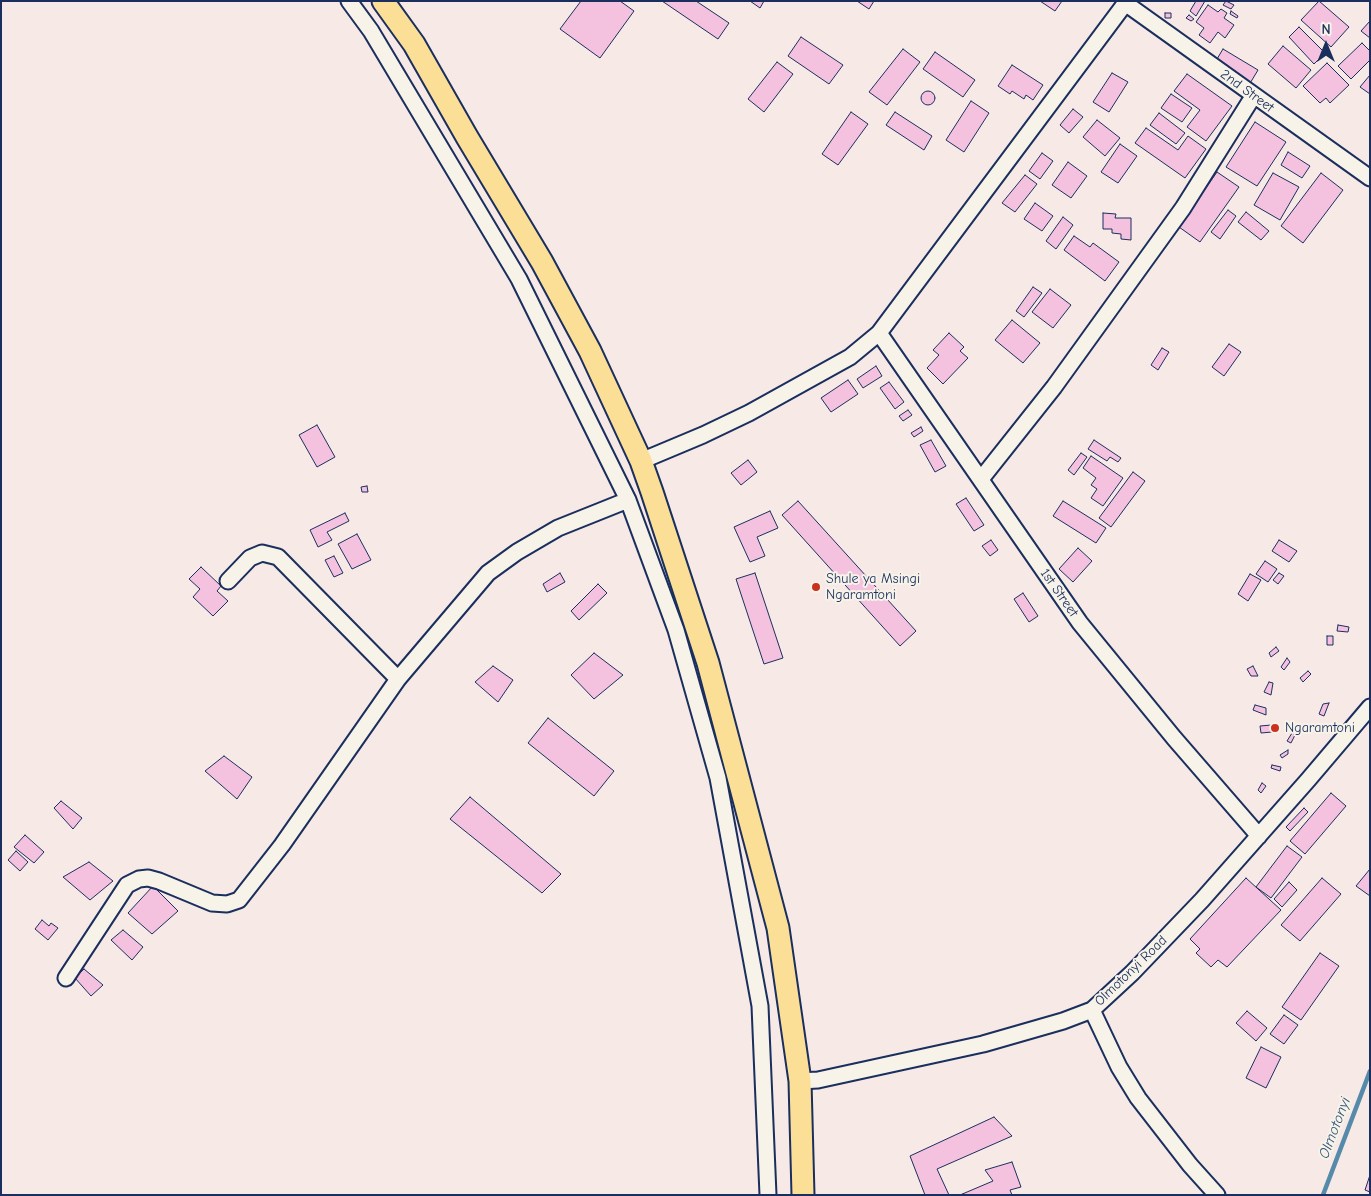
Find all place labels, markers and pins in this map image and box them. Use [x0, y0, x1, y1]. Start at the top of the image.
place label: Shule ya Msingi Ngaramtoni [826, 571, 920, 604]
marker: Shule ya Msingi Ngaramtoni [810, 581, 822, 593]
place label: Ngaramtoni [1285, 720, 1355, 736]
marker: Ngaramtoni [1269, 722, 1281, 734]

